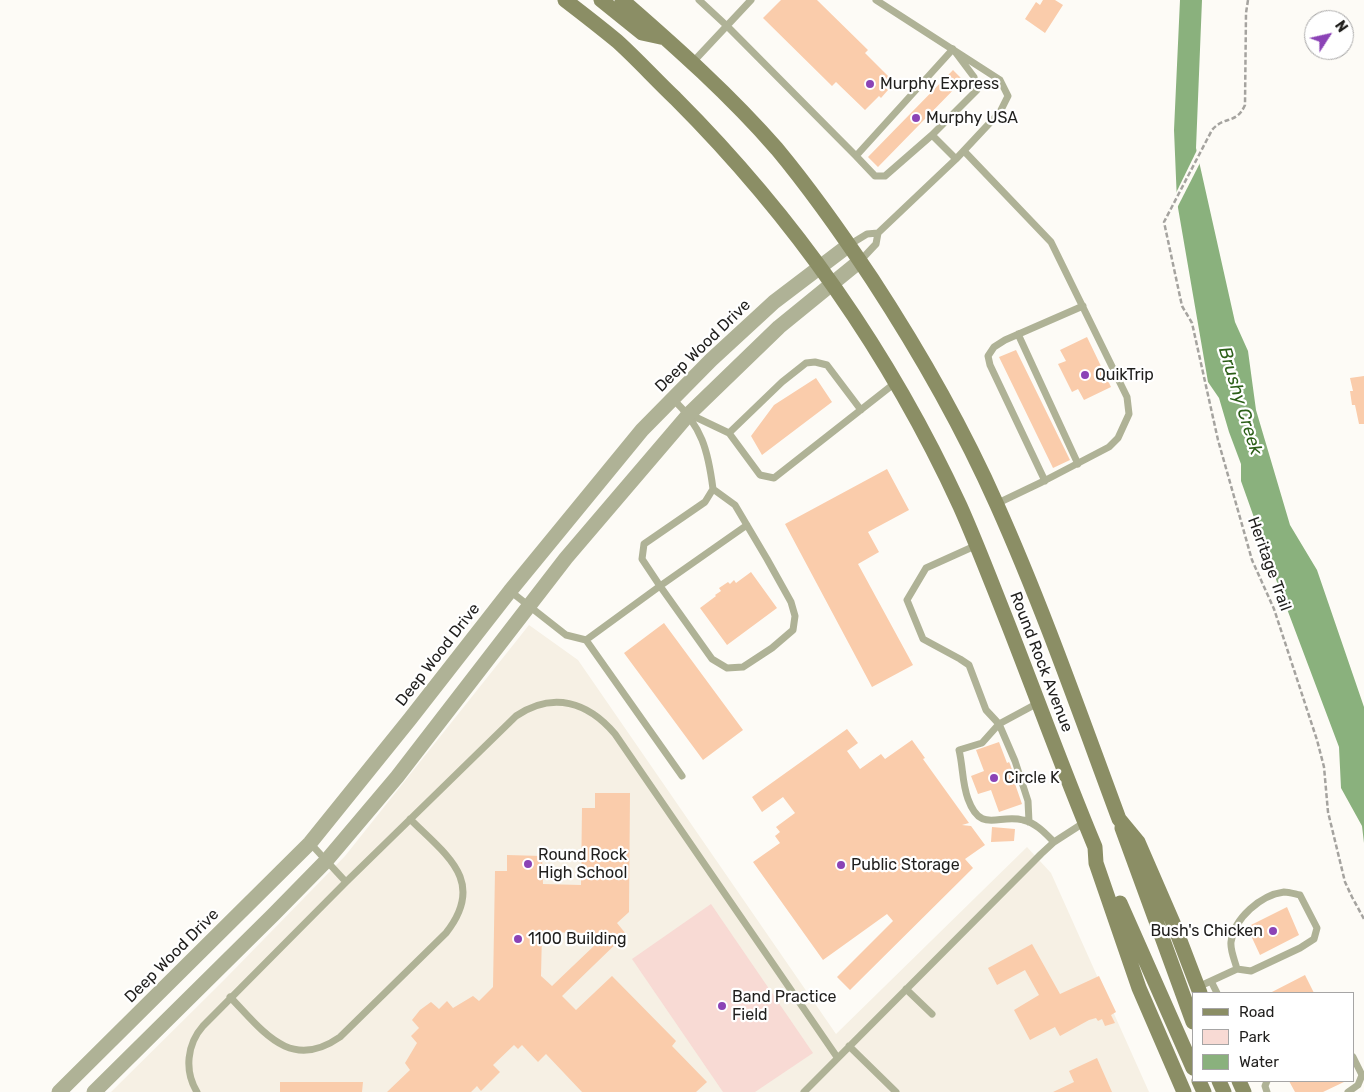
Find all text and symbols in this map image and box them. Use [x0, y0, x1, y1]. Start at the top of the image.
north arrow [1304, 10, 1354, 60]
text: N [1331, 18, 1351, 36]
place label: Murphy Express [880, 74, 999, 94]
marker: Murphy Express [864, 78, 876, 90]
place label: Murphy USA [926, 108, 1018, 128]
marker: Murphy USA [910, 112, 922, 124]
street label: Deep Wood Drive [651, 296, 755, 396]
water label: Brushy Creek [1213, 344, 1267, 458]
place label: QuikTrip [1095, 365, 1154, 385]
marker: QuikTrip [1079, 369, 1091, 381]
street label: Heritage Trail [1243, 515, 1295, 613]
street label: Round Rock Avenue [1005, 589, 1077, 735]
street label: Deep Wood Drive [392, 600, 484, 710]
place label: Circle K [1004, 768, 1060, 788]
marker: Circle K [988, 772, 1000, 784]
place label: Round Rock High School [538, 845, 627, 883]
place label: Public Storage [851, 855, 960, 875]
marker: Round Rock High School [522, 858, 534, 870]
marker: Public Storage [835, 859, 847, 871]
street label: Deep Wood Drive [121, 905, 223, 1007]
place label: Bush's Chicken [1150, 921, 1263, 941]
marker: Bush's Chicken [1267, 925, 1279, 937]
place label: 1100 Building [528, 929, 627, 949]
marker: 1100 Building [512, 933, 524, 945]
place label: Band Practice Field [732, 987, 836, 1025]
legend [1192, 992, 1354, 1082]
marker: Band Practice Field [716, 1000, 728, 1012]
text: Road [1239, 1003, 1275, 1021]
text: Park [1239, 1028, 1270, 1046]
text: Water [1239, 1053, 1279, 1071]

